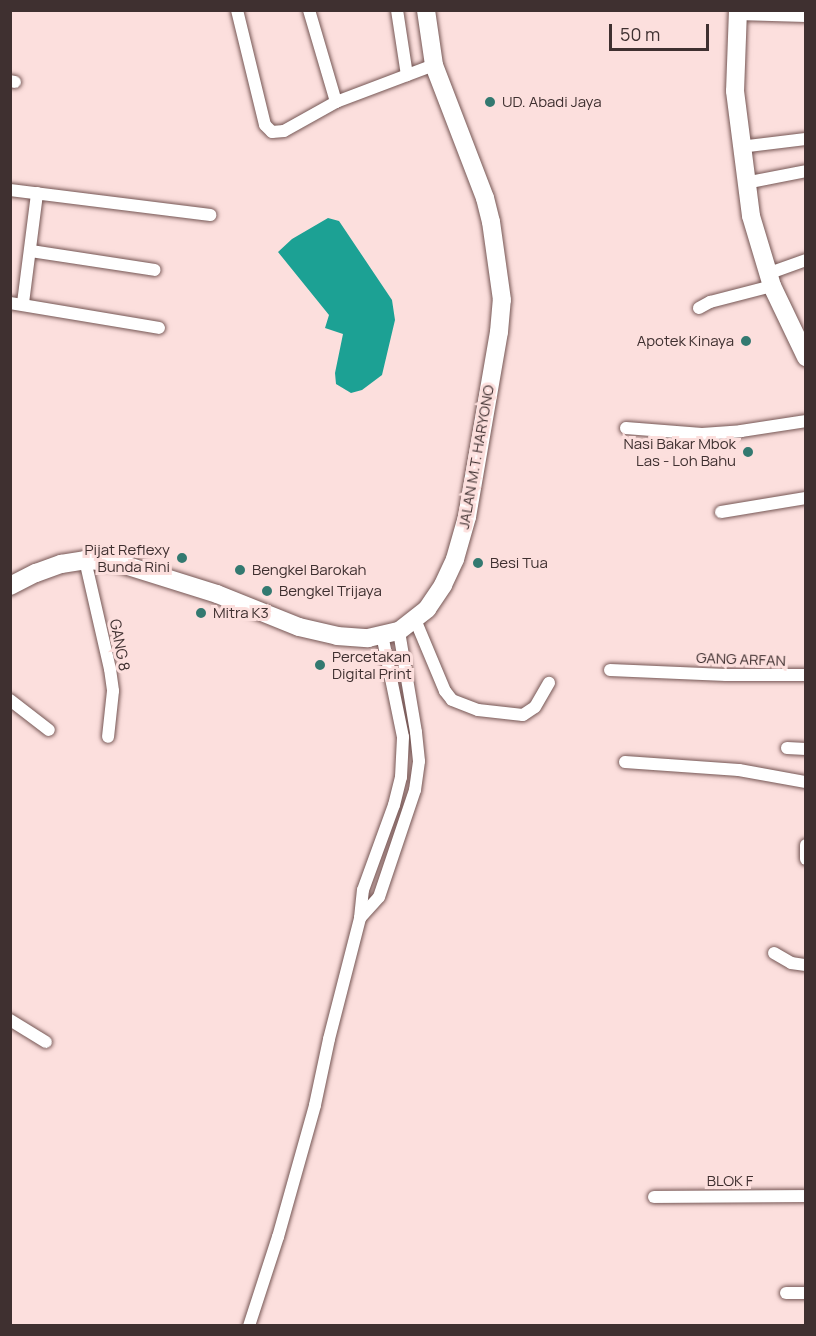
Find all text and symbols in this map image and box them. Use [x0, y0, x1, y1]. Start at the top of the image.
scale bar [612, 12, 712, 50]
text: 50 m [620, 22, 660, 46]
place label: UD. Abadi Jaya [502, 93, 602, 111]
marker: UD. Abadi Jaya [483, 95, 497, 109]
place label: Apotek Kinaya [637, 332, 734, 350]
marker: Apotek Kinaya [739, 334, 753, 348]
street label: JALAN M.T. HARYONO [454, 384, 498, 530]
place label: Nasi Bakar Mbok Las - Loh Bahu [624, 434, 736, 469]
marker: Nasi Bakar Mbok Las - Loh Bahu [741, 445, 755, 459]
place label: Pijat Reflexy Bunda Rini [84, 540, 170, 575]
marker: Pijat Reflexy Bunda Rini [175, 551, 189, 565]
place label: Besi Tua [490, 554, 548, 572]
marker: Besi Tua [471, 556, 485, 570]
place label: Bengkel Barokah [252, 561, 366, 579]
marker: Bengkel Barokah [233, 563, 247, 577]
place label: Bengkel Trijaya [279, 582, 382, 600]
marker: Bengkel Trijaya [260, 584, 274, 598]
place label: Mitra K3 [213, 604, 269, 622]
marker: Mitra K3 [194, 606, 208, 620]
street label: GANG 8 [106, 618, 134, 672]
place label: Percetakan Digital Print [332, 647, 412, 682]
street label: GANG ARFAN [696, 648, 786, 670]
marker: Percetakan Digital Print [313, 658, 327, 672]
street label: BLOK F [707, 1172, 753, 1190]

